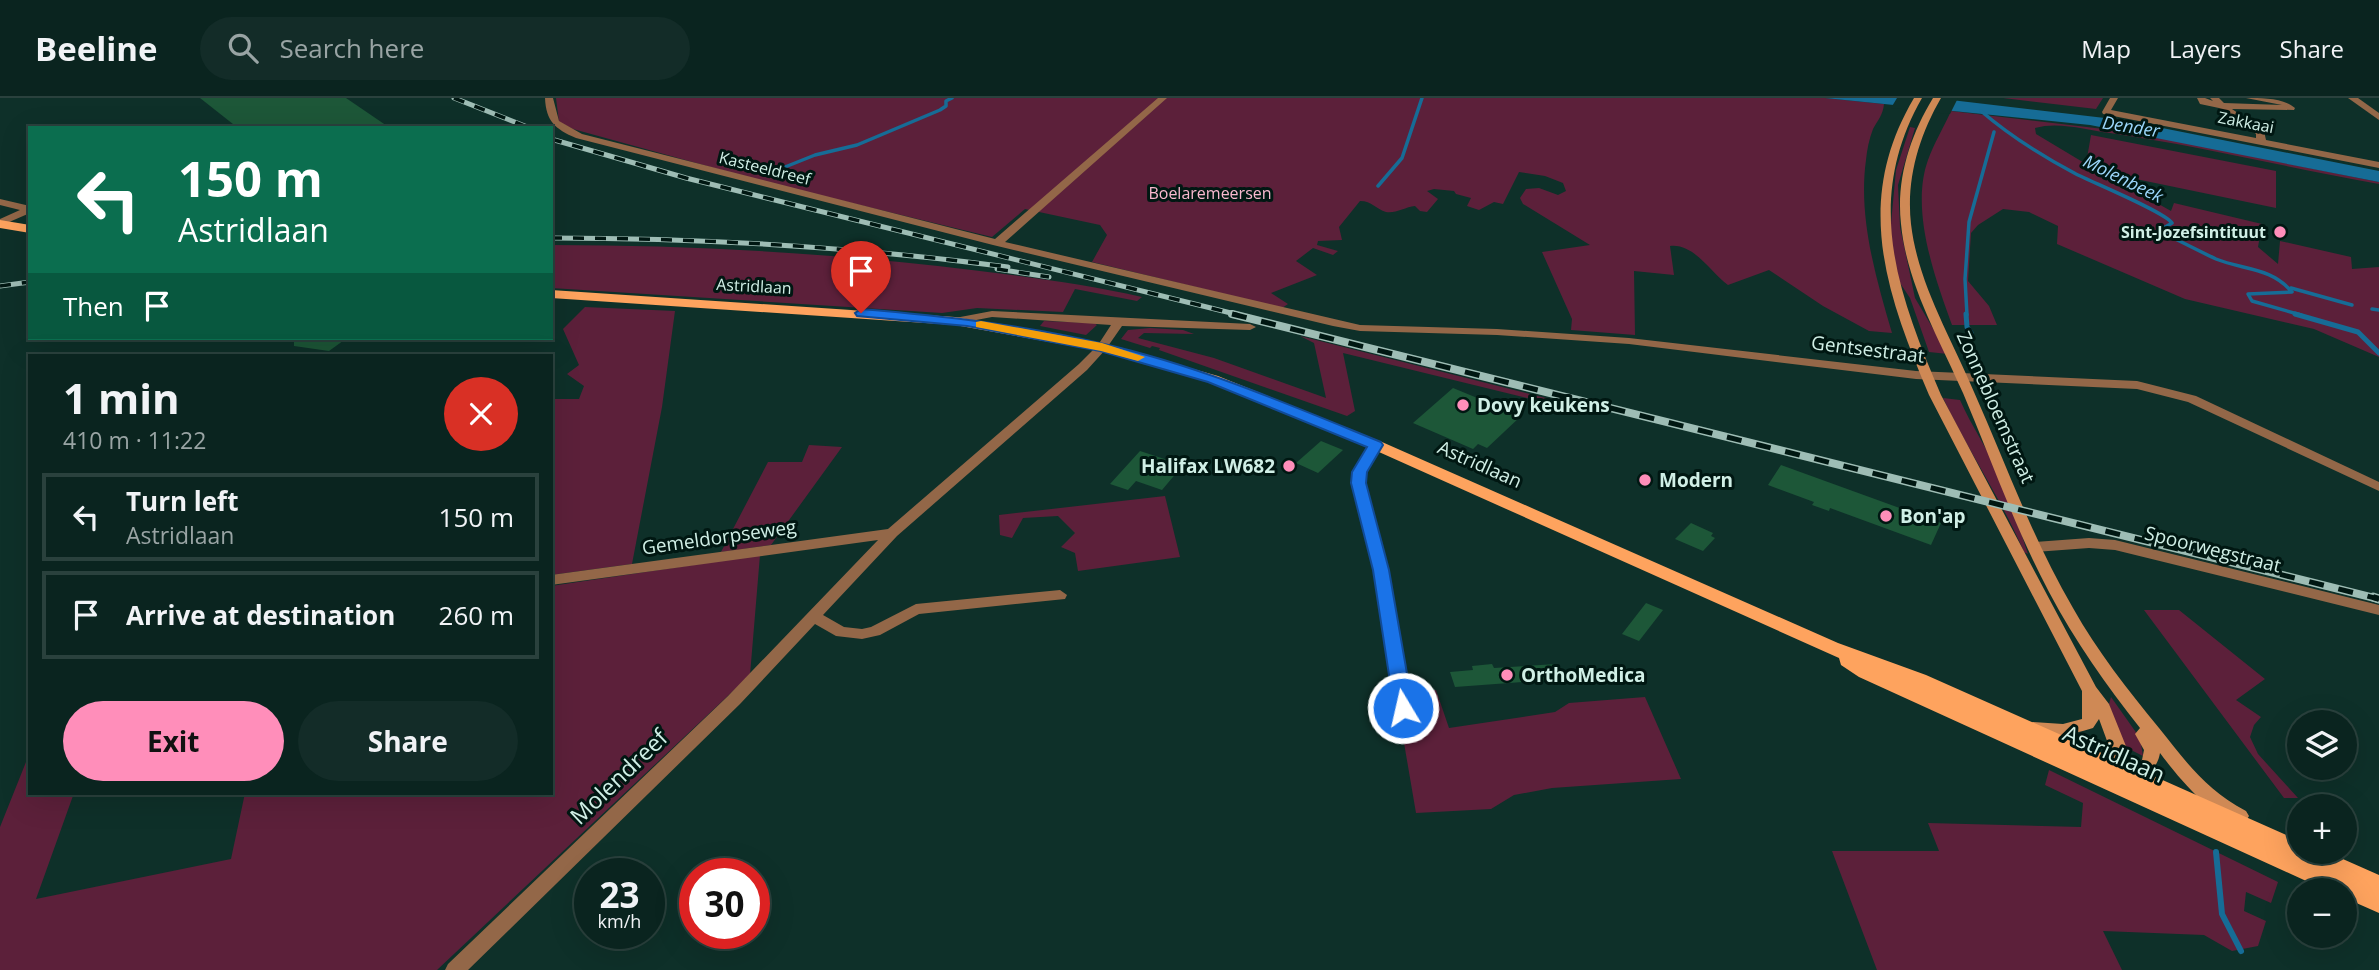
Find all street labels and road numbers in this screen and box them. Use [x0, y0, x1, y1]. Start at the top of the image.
street label: Zakkaai [2216, 106, 2276, 138]
street label: Kasteeldreef [717, 146, 815, 190]
street label: Astridlaan [716, 273, 792, 299]
street label: Zonnebloemstraat [1951, 327, 2041, 487]
street label: Gentsestraat [1810, 329, 1926, 369]
street label: Astridlaan [1434, 434, 1526, 494]
street label: Gemeldorpseweg [640, 513, 798, 561]
street label: Spoorwegstraat [2142, 519, 2284, 579]
street label: Astridlaan [2058, 716, 2170, 790]
street label: Molendreef [562, 721, 675, 831]

